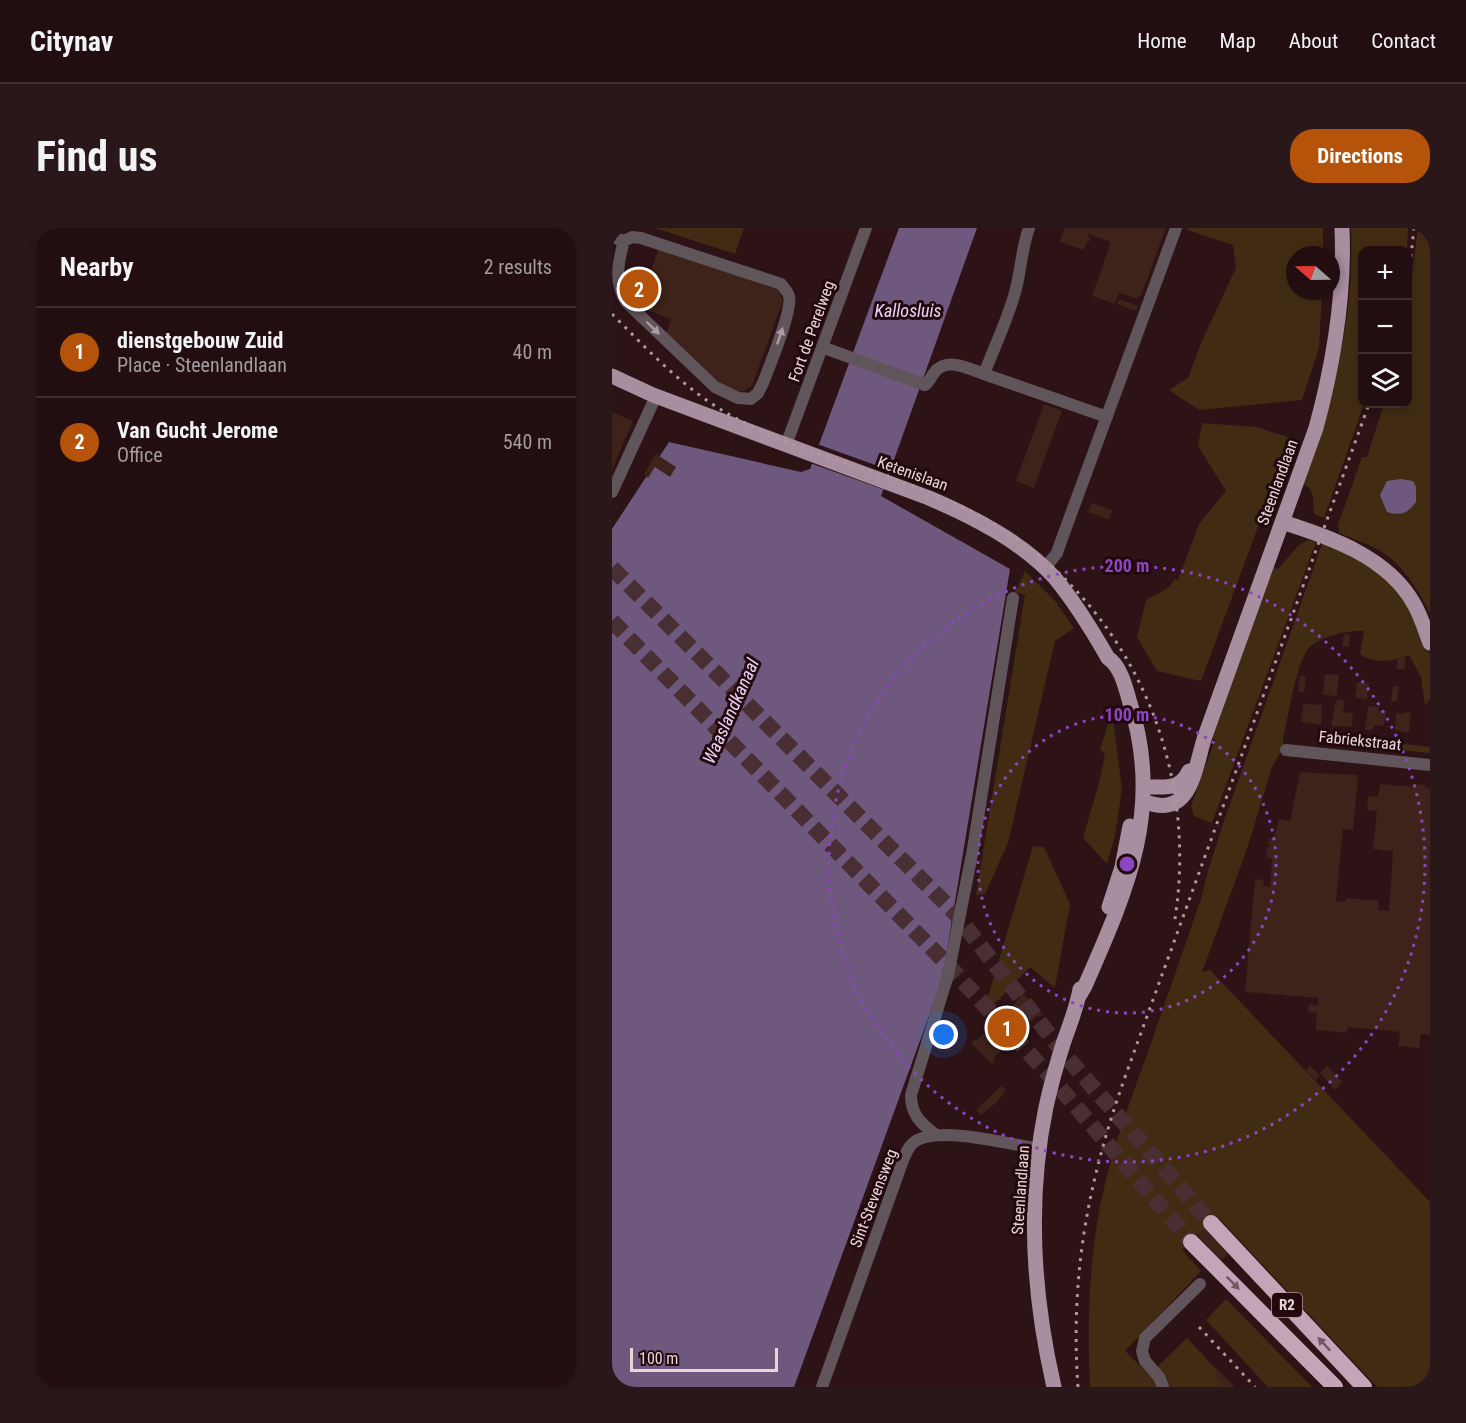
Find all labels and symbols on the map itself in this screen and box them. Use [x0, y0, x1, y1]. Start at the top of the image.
north arrow [1286, 246, 1340, 300]
pin: 2 [620, 266, 658, 312]
street label: Fort de Perelweg [784, 278, 839, 384]
water label: Kallosluis [874, 300, 942, 321]
one-way arrow [645, 320, 659, 334]
one-way arrow [775, 327, 785, 345]
street label: Steenlandlaan [1253, 437, 1302, 528]
street label: Ketenislaan [875, 452, 951, 495]
text: 200 m [1105, 555, 1149, 576]
water label: Waaslandkanaal [698, 654, 763, 767]
text: 100 m [1105, 704, 1149, 725]
street label: Fabriekstraat [1318, 727, 1402, 754]
centre of rings [1117, 854, 1137, 874]
pin: 1 [988, 1006, 1026, 1050]
your location [929, 1020, 958, 1049]
street label: Steenlandlaan [1008, 1145, 1033, 1235]
street label: Sint-Stevensweg [846, 1146, 901, 1250]
one-way arrow [1225, 1276, 1239, 1290]
road number: R2 [1272, 1293, 1302, 1317]
one-way arrow [1317, 1337, 1331, 1352]
scale bar [630, 1345, 778, 1372]

